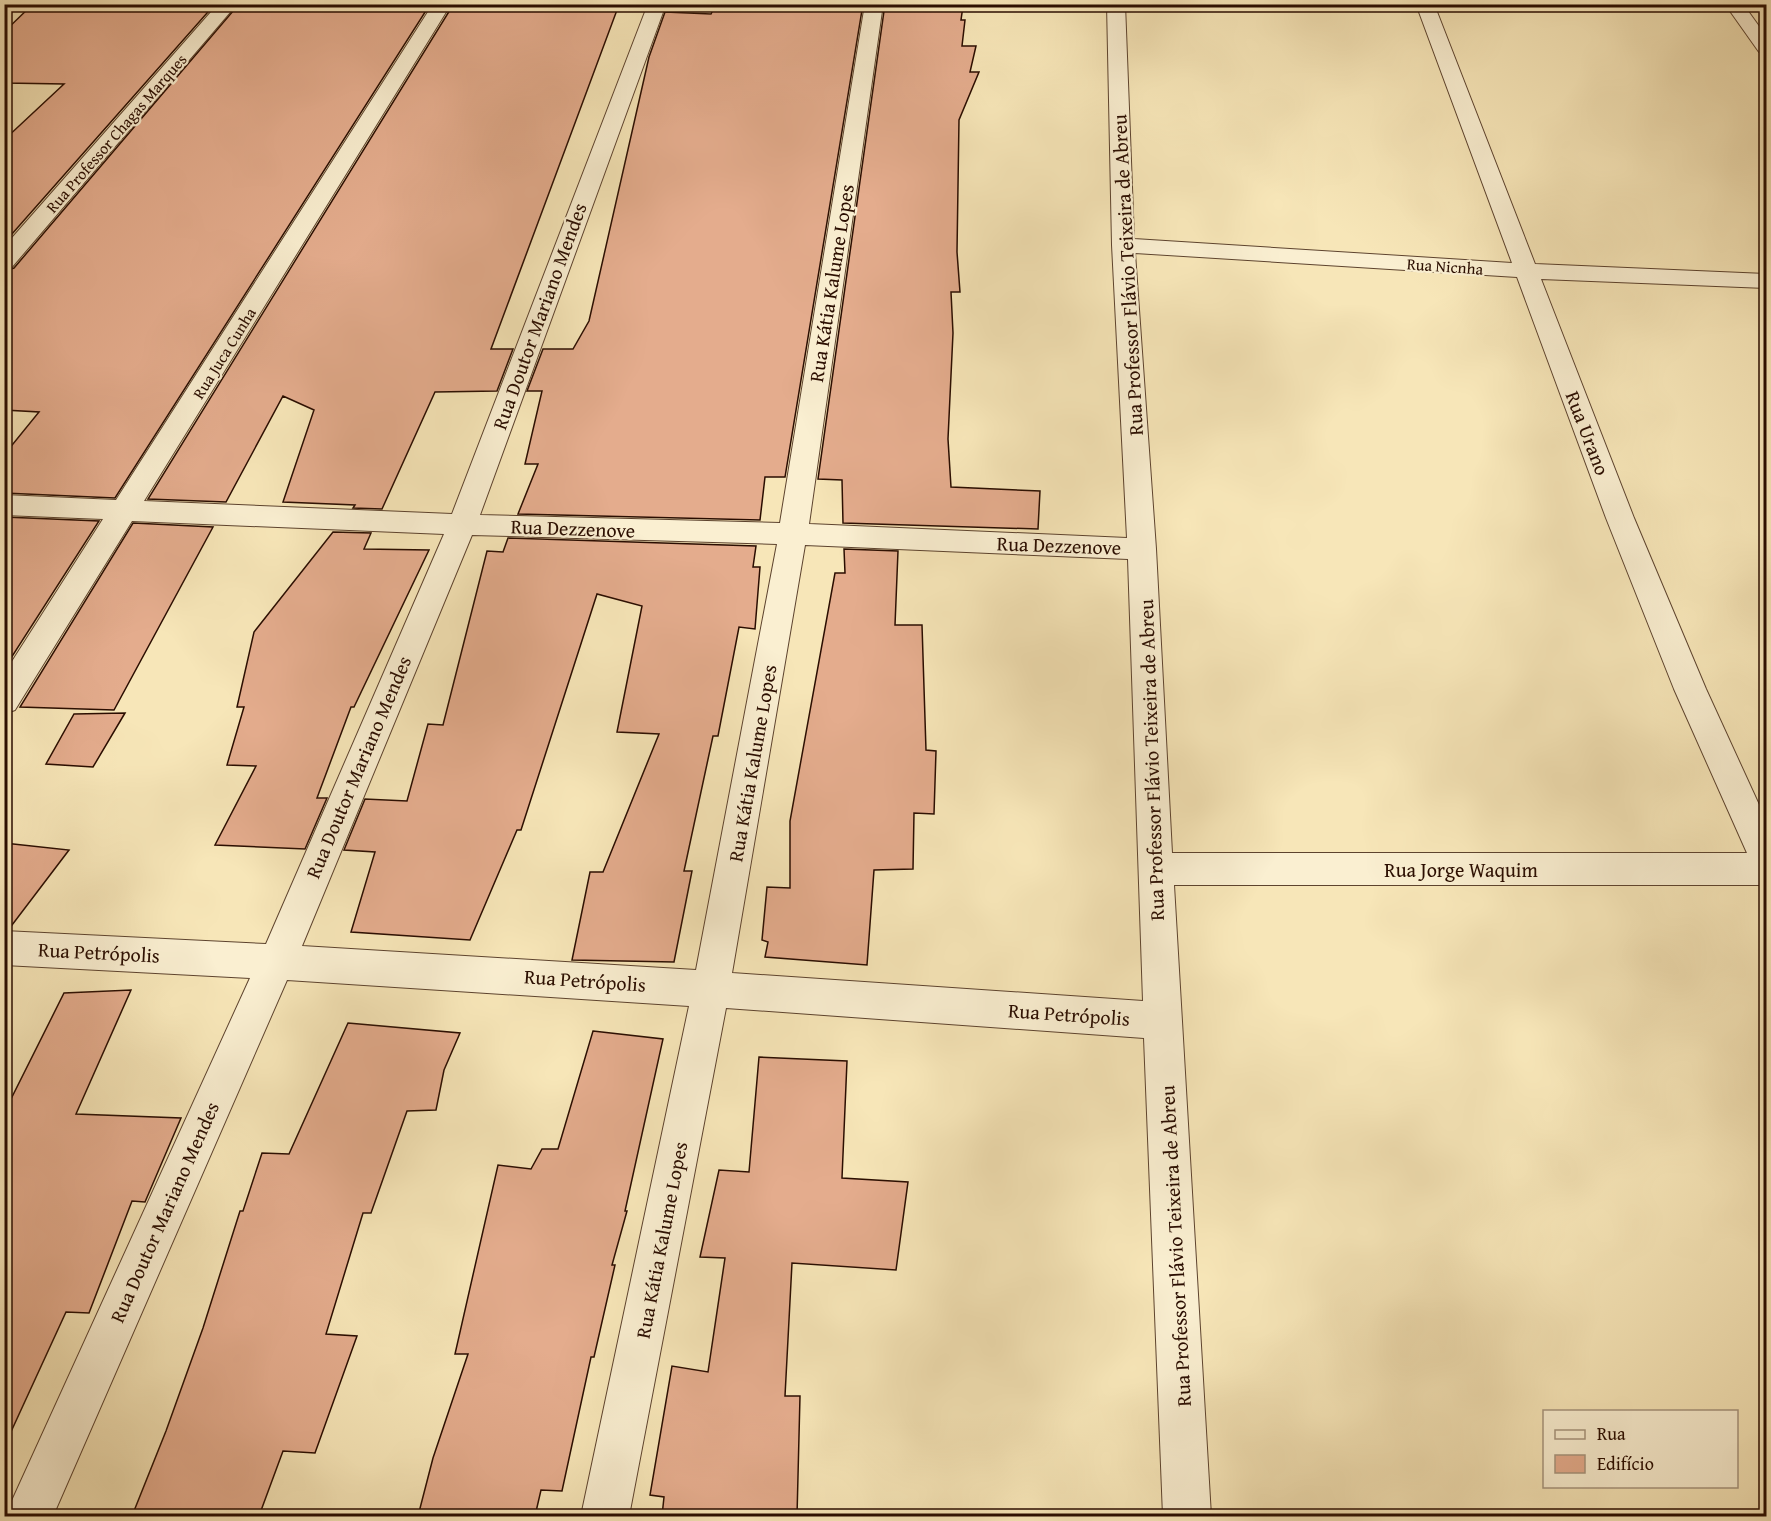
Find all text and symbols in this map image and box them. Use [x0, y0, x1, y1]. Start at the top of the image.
street label: Rua Professor Chagas Marques [40, 48, 192, 218]
street label: Rua Professor Flávio Teixeira de Abreu [1104, 113, 1150, 437]
street label: Rua Kátia Kalume Lopes [801, 182, 861, 384]
street label: Rua Doutor Mariano Mendes [484, 199, 594, 433]
street label: Rua Nicnha [1406, 251, 1484, 281]
street label: Rua Juca Cunha [186, 302, 262, 403]
street label: Rua Urano [1559, 387, 1617, 479]
street label: Rua Dezzenove [510, 511, 636, 545]
street label: Rua Dezzenove [996, 528, 1122, 562]
street label: Rua Professor Flávio Teixeira de Abreu [1131, 598, 1171, 921]
street label: Rua Doutor Mariano Mendes [298, 651, 418, 883]
street label: Rua Kátia Kalume Lopes [720, 662, 784, 864]
street label: Rua Jorge Waquim [1384, 855, 1538, 884]
street label: Rua Petrópolis [37, 934, 161, 970]
street label: Rua Petrópolis [523, 961, 647, 999]
street label: Rua Petrópolis [1007, 995, 1131, 1033]
street label: Rua Professor Flávio Teixeira de Abreu [1152, 1084, 1198, 1408]
street label: Rua Doutor Mariano Mendes [102, 1097, 226, 1327]
street label: Rua Kátia Kalume Lopes [628, 1139, 694, 1341]
legend [1543, 1410, 1738, 1488]
text: Rua [1597, 1420, 1626, 1447]
text: Edifício [1597, 1450, 1654, 1477]

